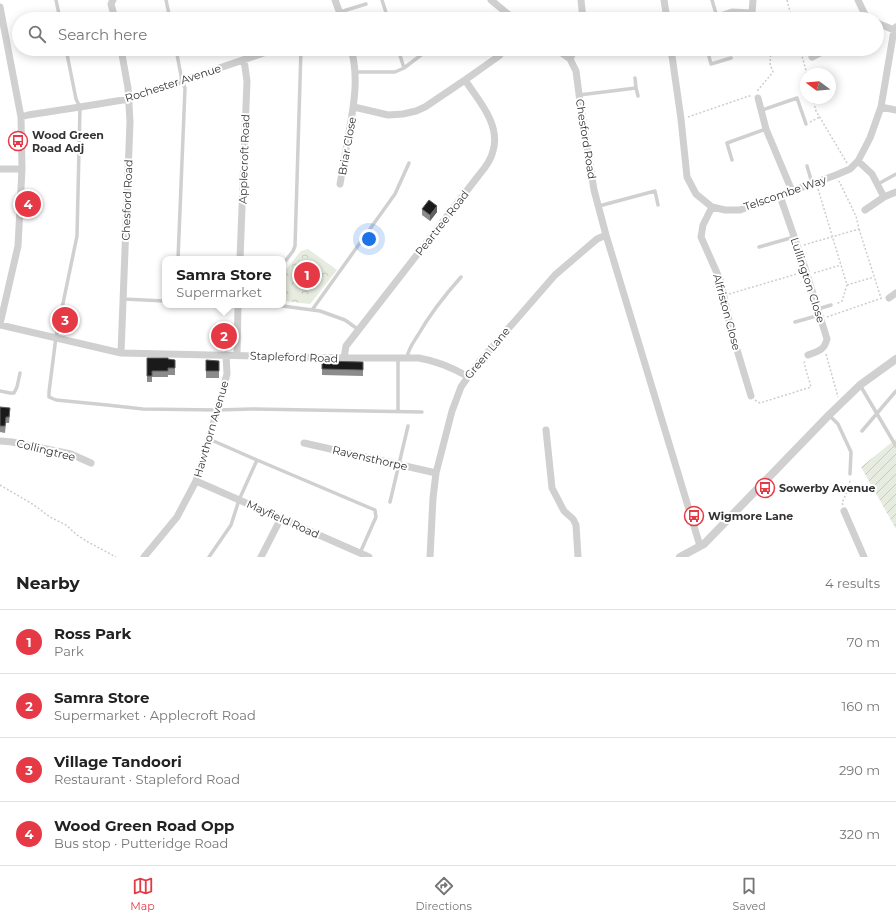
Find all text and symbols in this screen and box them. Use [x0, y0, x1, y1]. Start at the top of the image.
search box [12, 12, 884, 56]
icon: search [26, 23, 48, 45]
text: Search here [58, 25, 147, 44]
street label: Rochester Avenue [123, 61, 223, 105]
north arrow [800, 68, 836, 104]
street label: Chesford Road [573, 98, 599, 180]
street label: Applecroft Road [235, 114, 253, 204]
street label: Briar Close [335, 115, 359, 176]
place label: Wood Green Road Adj [32, 128, 104, 155]
bus stop icon: Wood Green Road Adj [7, 130, 29, 152]
street label: Chesford Road [119, 159, 135, 241]
street label: Telscombe Way [742, 172, 828, 214]
street label: Peartree Road [412, 188, 472, 258]
pin: 4 [15, 189, 41, 219]
your location [359, 229, 379, 249]
street label: Lullington Close [788, 236, 828, 325]
popup [162, 256, 286, 308]
pin: 1 [294, 260, 320, 290]
text: Samra Store [176, 265, 272, 284]
street label: Alfriston Close [710, 272, 744, 352]
text: Supermarket [176, 284, 262, 300]
pin: 3 [52, 305, 78, 335]
pin: 2 [211, 321, 237, 351]
street label: Green Lane [461, 324, 513, 382]
street label: Stapleford Road [250, 348, 338, 366]
street label: Hawthorn Avenue [190, 379, 232, 479]
street label: Collingtree [15, 436, 77, 464]
street label: Ravensthorpe [331, 443, 409, 474]
bus stop icon: Sowerby Avenue [754, 477, 776, 499]
place label: Sowerby Avenue [779, 481, 876, 495]
street label: Mayfield Road [244, 497, 322, 541]
bus stop icon: Wigmore Lane [683, 505, 705, 527]
place label: Wigmore Lane [708, 509, 793, 523]
text: Nearby [16, 573, 80, 593]
text: 4 results [825, 575, 880, 591]
text: Ross Park [54, 624, 131, 643]
text: 1 [26, 634, 32, 650]
text: 70 m [847, 634, 880, 650]
text: Park [54, 643, 84, 659]
text: Samra Store [54, 688, 149, 707]
text: 2 [25, 698, 33, 714]
text: 160 m [842, 698, 880, 714]
text: Supermarket · Applecroft Road [54, 707, 256, 723]
text: Village Tandoori [54, 752, 182, 771]
text: 3 [25, 762, 33, 778]
text: 290 m [839, 762, 880, 778]
text: Restaurant · Stapleford Road [54, 771, 240, 787]
text: Wood Green Road Opp [54, 816, 234, 835]
text: 4 [25, 826, 33, 842]
text: 320 m [840, 826, 880, 842]
text: Bus stop · Putteridge Road [54, 835, 228, 851]
tab: Map [130, 875, 155, 913]
tab: Directions [416, 875, 472, 913]
tab: Saved [733, 875, 766, 913]

